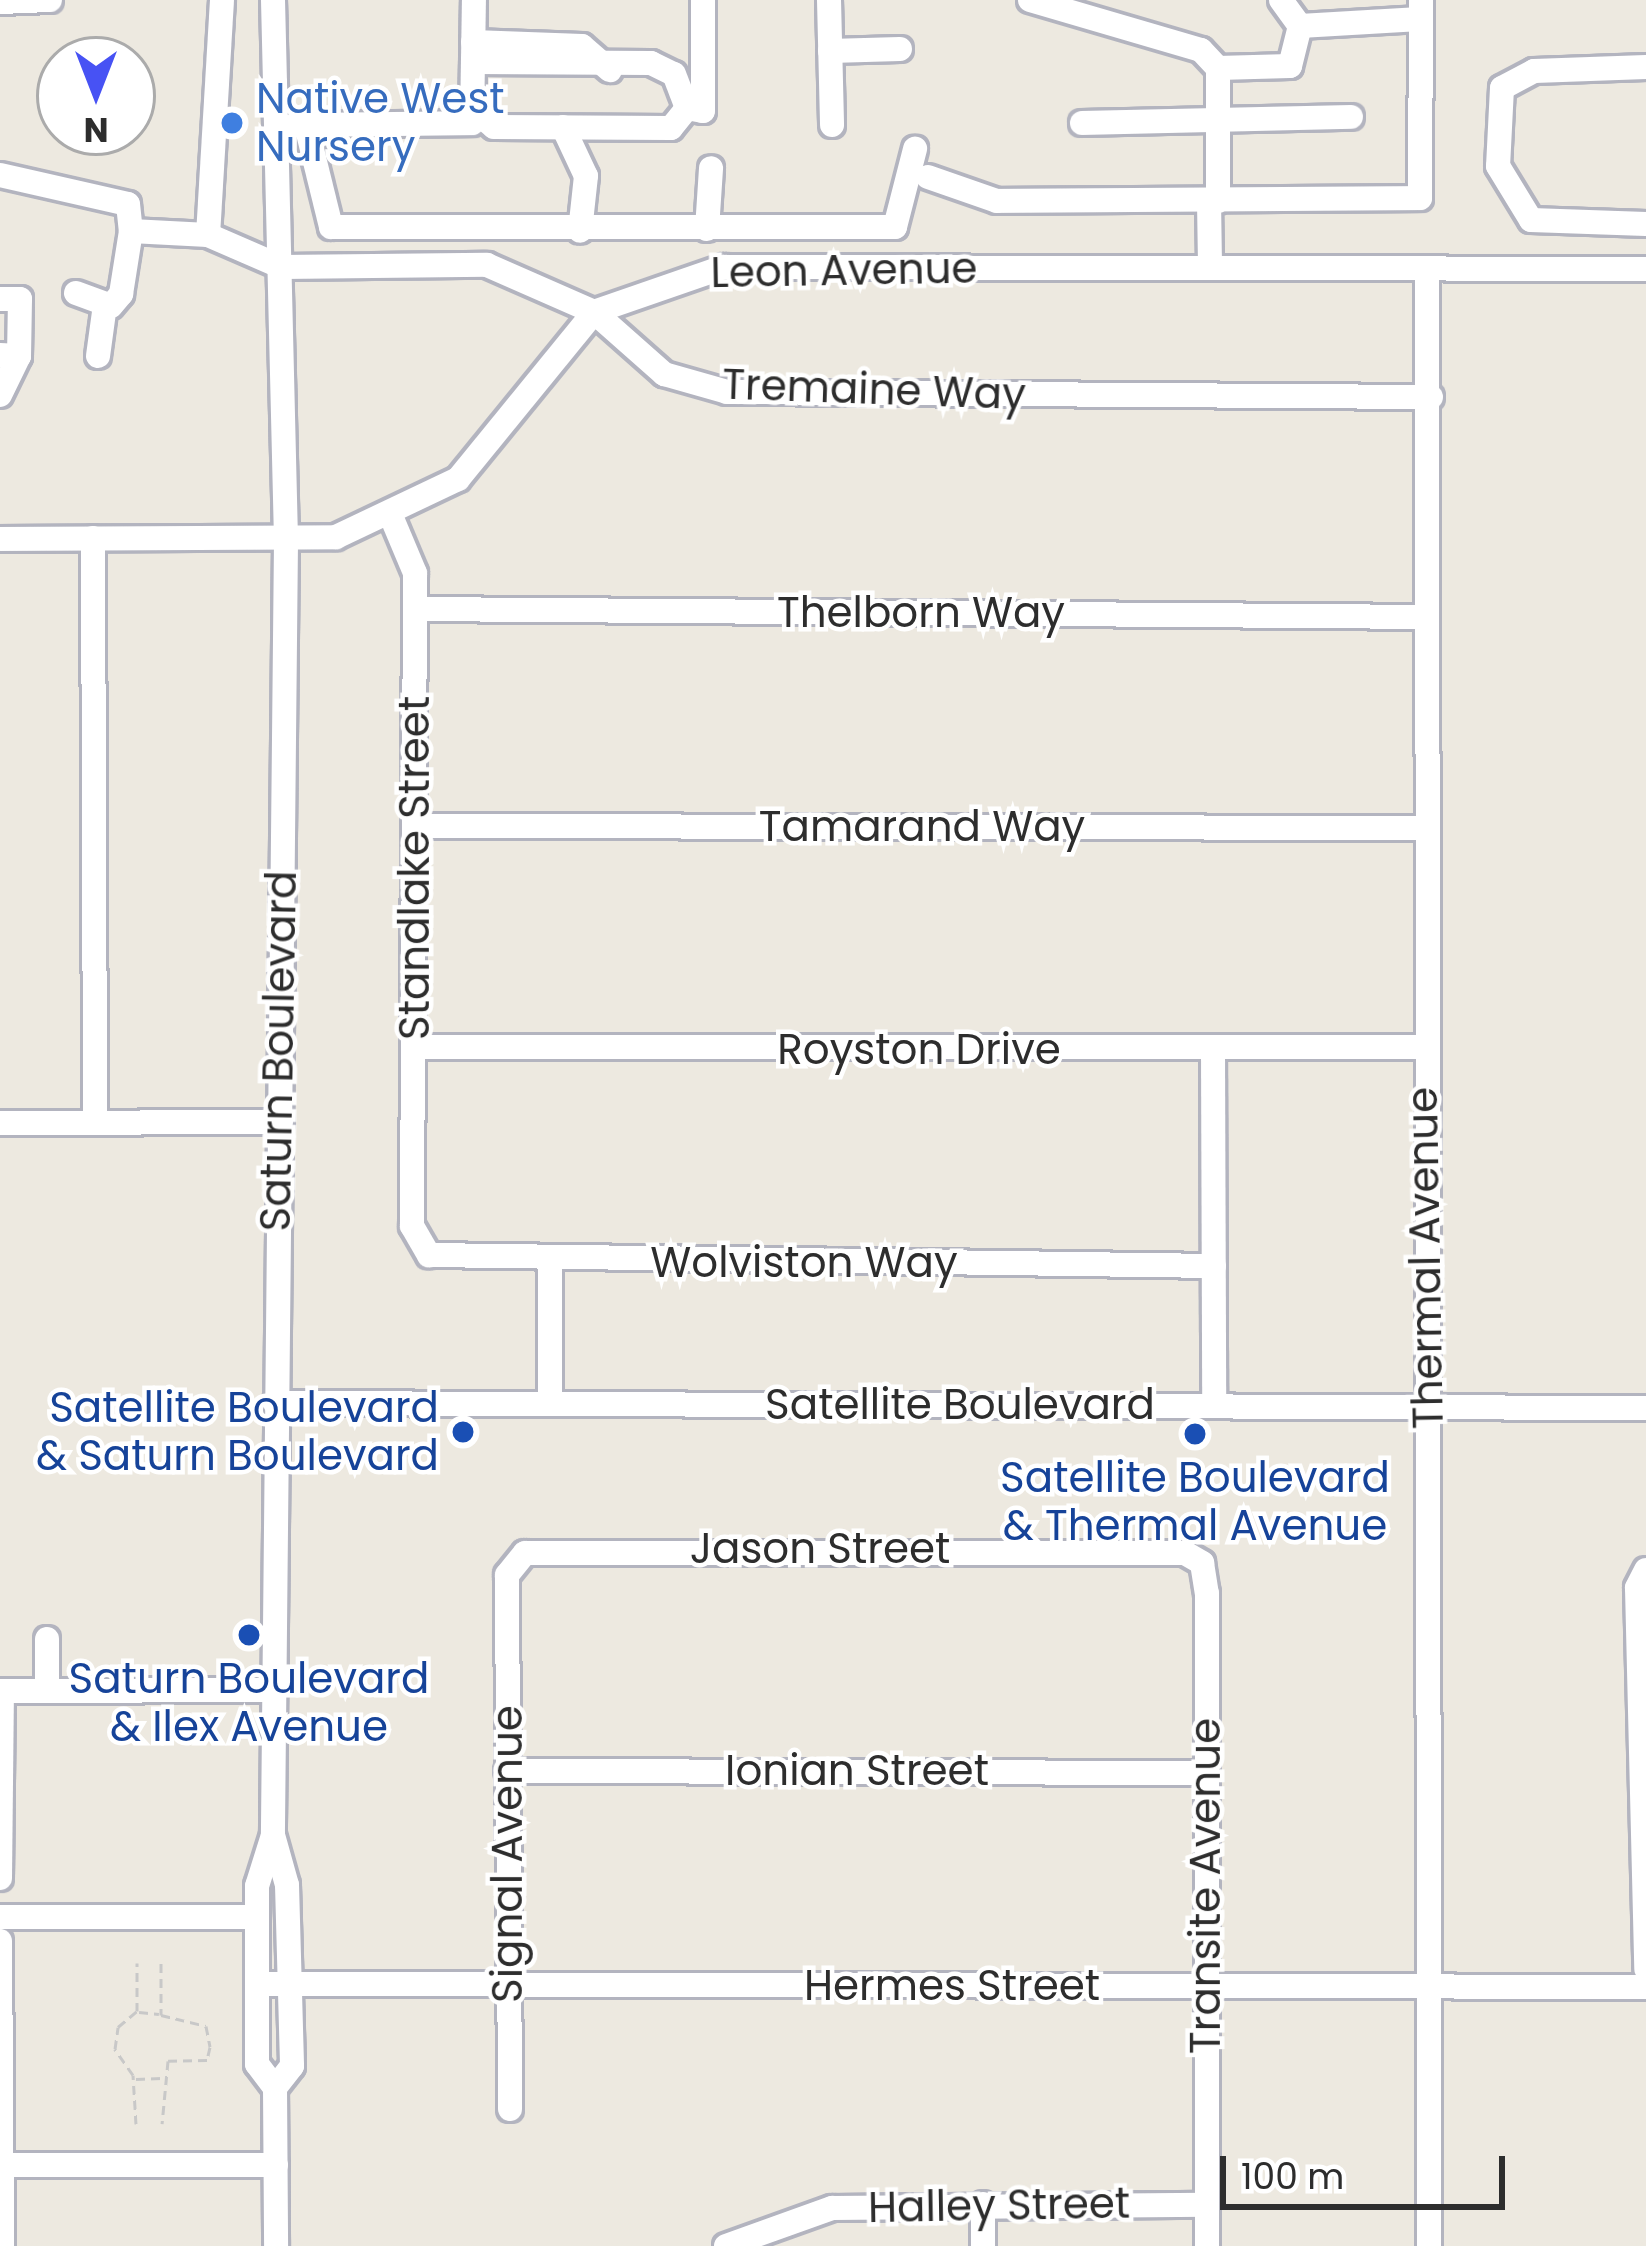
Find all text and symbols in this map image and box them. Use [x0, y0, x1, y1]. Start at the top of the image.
north arrow [36, 36, 156, 156]
place label: Native West Nursery [256, 74, 505, 172]
text: N [84, 106, 108, 153]
marker: Native West Nursery [219, 110, 245, 136]
street label: Leon Avenue [710, 243, 978, 299]
street label: Tremaine Way [721, 360, 1027, 420]
street label: Thelborn Way [777, 588, 1065, 638]
street label: Standlake Street [390, 696, 440, 1040]
street label: Tamarand Way [759, 802, 1085, 852]
street label: Saturn Boulevard [251, 870, 307, 1232]
street label: Royston Drive [777, 1025, 1061, 1075]
street label: Thermal Avenue [1398, 1086, 1454, 1430]
street label: Wolviston Way [650, 1238, 958, 1288]
street label: Satellite Boulevard [765, 1380, 1155, 1430]
place label: Satellite Boulevard & Saturn Boulevard [36, 1383, 439, 1482]
marker: Satellite Boulevard & Saturn Boulevard [450, 1419, 476, 1445]
marker: Satellite Boulevard & Thermal Avenue [1182, 1421, 1208, 1447]
place label: Satellite Boulevard & Thermal Avenue [1000, 1453, 1390, 1552]
street label: Jason Street [690, 1524, 950, 1574]
marker: Saturn Boulevard & Ilex Avenue [236, 1622, 262, 1648]
place label: Saturn Boulevard & Ilex Avenue [69, 1654, 429, 1752]
street label: Signal Avenue [483, 1705, 533, 2003]
street label: Transite Avenue [1181, 1718, 1231, 2054]
street label: Ionian Street [725, 1746, 989, 1796]
street label: Hermes Street [804, 1961, 1100, 2011]
scale bar [1226, 2132, 1511, 2206]
text: 100 m [1241, 2151, 1344, 2202]
street label: Halley Street [868, 2179, 1130, 2233]

